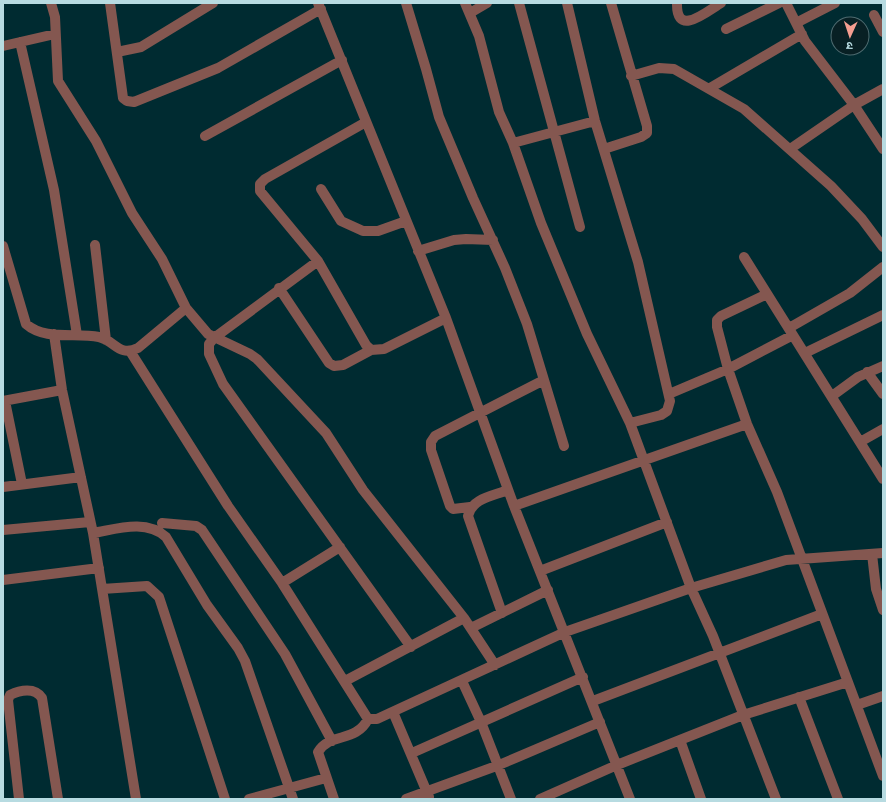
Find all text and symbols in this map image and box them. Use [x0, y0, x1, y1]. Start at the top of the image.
north arrow [830, 16, 870, 56]
text: उ [845, 39, 853, 54]

